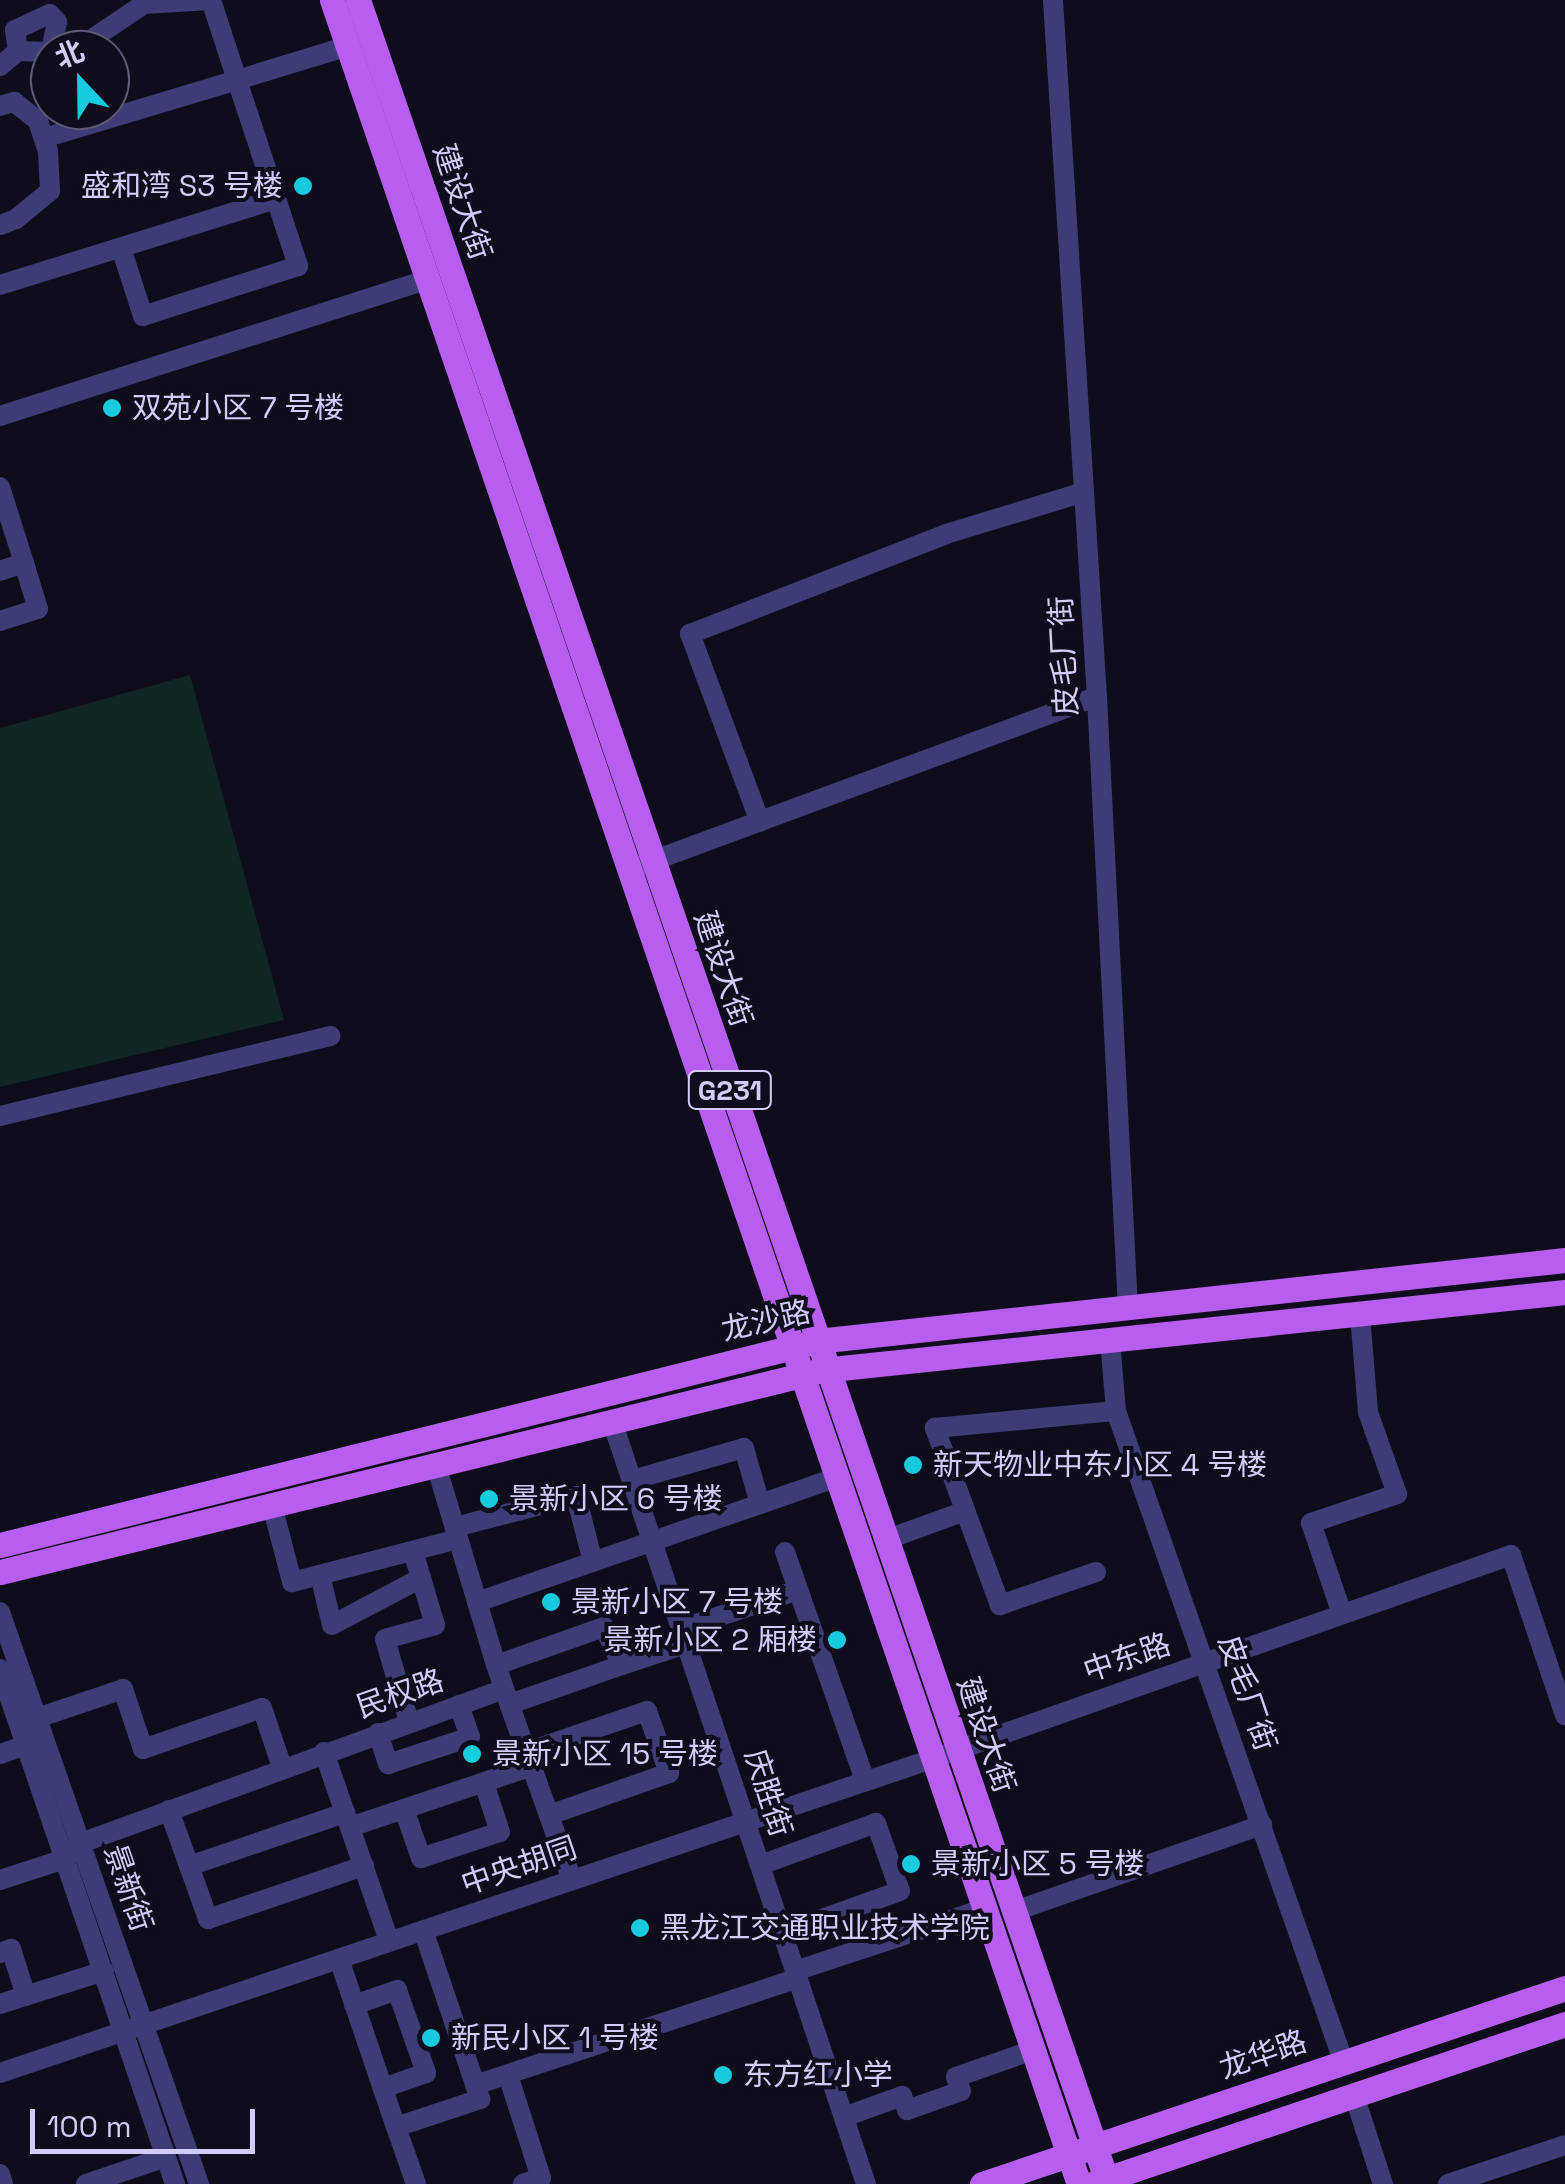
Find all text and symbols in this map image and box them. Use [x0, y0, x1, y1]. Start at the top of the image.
north arrow [30, 30, 130, 130]
text: 北 [50, 32, 89, 76]
street label: 建设大街 [425, 139, 499, 265]
place label: 盛和湾 S3 号楼 [81, 168, 283, 204]
marker: 盛和湾 S3 号楼 [292, 175, 314, 197]
place label: 双苑小区 7 号楼 [132, 390, 344, 426]
marker: 双苑小区 7 号楼 [101, 397, 123, 419]
street label: 皮毛厂街 [1043, 595, 1085, 717]
street label: 建设大街 [686, 906, 760, 1032]
road number: G231 [688, 1067, 772, 1113]
street label: 龙沙路 [718, 1293, 814, 1349]
place label: 新天物业中东小区 4 号楼 [933, 1447, 1267, 1483]
marker: 新天物业中东小区 4 号楼 [902, 1454, 924, 1476]
place label: 景新小区 6 号楼 [509, 1481, 723, 1517]
marker: 景新小区 6 号楼 [478, 1488, 500, 1510]
place label: 景新小区 7 号楼 [571, 1584, 783, 1620]
marker: 景新小区 7 号楼 [540, 1591, 562, 1613]
place label: 景新小区 2 厢楼 [603, 1622, 817, 1658]
street label: 中东路 [1079, 1626, 1175, 1690]
marker: 景新小区 2 厢楼 [826, 1629, 848, 1651]
street label: 皮毛厂街 [1210, 1630, 1284, 1756]
street label: 民权路 [352, 1662, 448, 1726]
street label: 建设大街 [949, 1672, 1023, 1798]
place label: 景新小区 15 号楼 [492, 1736, 718, 1772]
marker: 景新小区 15 号楼 [461, 1743, 483, 1765]
street label: 庆胜街 [737, 1745, 799, 1841]
street label: 中央胡同 [456, 1829, 582, 1903]
street label: 景新街 [96, 1840, 160, 1936]
place label: 景新小区 5 号楼 [931, 1846, 1144, 1882]
marker: 景新小区 5 号楼 [900, 1853, 922, 1875]
place label: 黑龙江交通职业技术学院 [660, 1910, 990, 1946]
marker: 黑龙江交通职业技术学院 [629, 1917, 651, 1939]
place label: 新民小区 1 号楼 [451, 2020, 659, 2056]
street label: 龙华路 [1215, 2023, 1311, 2087]
marker: 新民小区 1 号楼 [420, 2027, 442, 2049]
place label: 东方红小学 [743, 2057, 893, 2093]
marker: 东方红小学 [712, 2064, 734, 2086]
scale bar [35, 2089, 260, 2151]
text: 100 m [47, 2107, 132, 2146]

